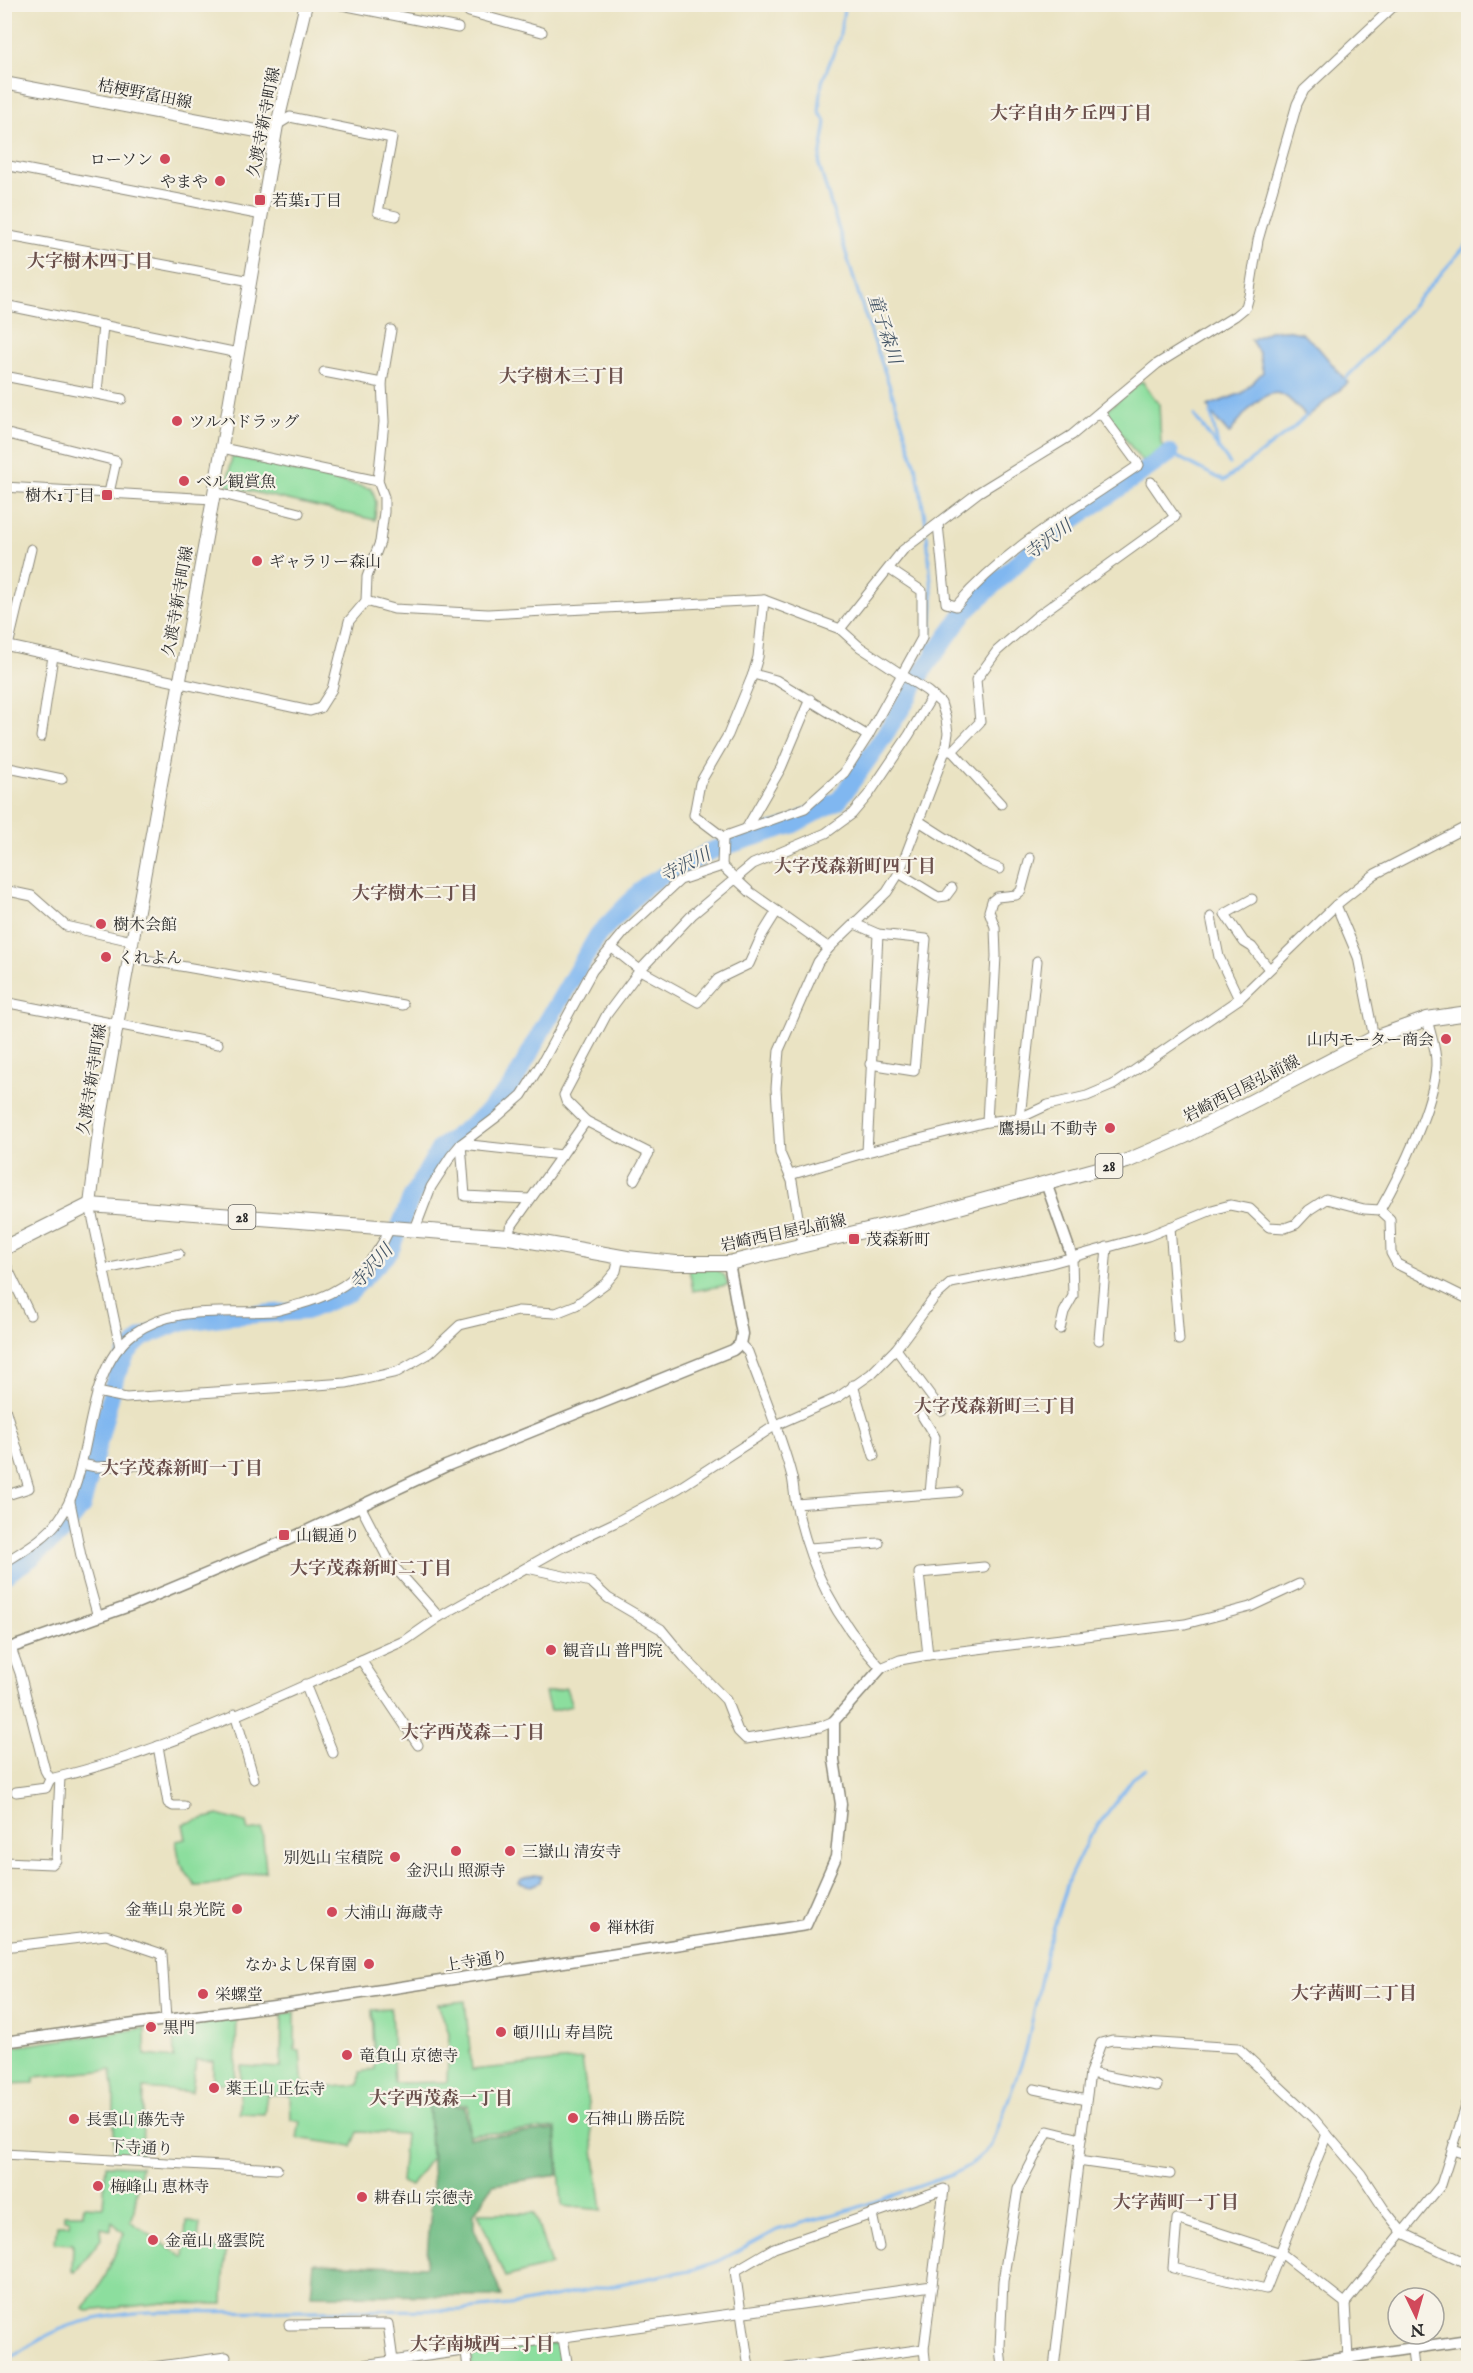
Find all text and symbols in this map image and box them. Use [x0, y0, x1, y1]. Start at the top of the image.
street label: 久渡寺新寺町線 [244, 65, 285, 179]
street label: 桔梗野富田線 [96, 76, 194, 114]
district label: 大字自由ケ丘四丁目 [990, 103, 1152, 126]
place label: ローソン [90, 151, 153, 171]
marker: ローソン [158, 152, 172, 166]
place label: やまや [160, 173, 208, 193]
marker: やまや [213, 174, 227, 188]
place label: 若葉1丁目 [272, 192, 342, 212]
marker: 若葉1丁目 [253, 193, 267, 207]
district label: 大字樹木四丁目 [27, 251, 153, 274]
water label: 童子森川 [862, 292, 906, 369]
district label: 大字樹木三丁目 [499, 366, 625, 389]
place label: ツルハドラッグ [189, 413, 299, 433]
marker: ツルハドラッグ [170, 414, 184, 428]
place label: ベル観賞魚 [196, 473, 276, 493]
marker: ベル観賞魚 [177, 474, 191, 488]
place label: 樹木1丁目 [25, 487, 95, 507]
marker: 樹木1丁目 [100, 488, 114, 502]
water label: 寺沢川 [1020, 515, 1079, 567]
street label: 久渡寺新寺町線 [159, 544, 199, 658]
place label: ギャラリー森山 [269, 553, 381, 573]
marker: ギャラリー森山 [250, 554, 264, 568]
water label: 寺沢川 [656, 843, 717, 889]
district label: 大字茂森新町四丁目 [774, 856, 936, 879]
district label: 大字樹木二丁目 [352, 883, 478, 906]
place label: 樹木会館 [113, 916, 177, 936]
marker: 樹木会館 [94, 917, 108, 931]
place label: くれよん [118, 949, 182, 969]
marker: くれよん [99, 950, 113, 964]
street label: 久渡寺新寺町線 [74, 1022, 112, 1136]
place label: 山内モーター商会 [1307, 1031, 1434, 1051]
marker: 山内モーター商会 [1439, 1032, 1453, 1046]
street label: 岩崎西目屋弘前線 [1180, 1052, 1303, 1128]
place label: 鷹揚山 不動寺 [999, 1120, 1098, 1140]
marker: 鷹揚山 不動寺 [1103, 1121, 1117, 1135]
road number: 28 [1096, 1154, 1122, 1178]
road number: 28 [228, 1205, 256, 1229]
street label: 岩崎西目屋弘前線 [719, 1211, 848, 1257]
place label: 茂森新町 [866, 1231, 930, 1251]
marker: 茂森新町 [847, 1232, 861, 1246]
water label: 寺沢川 [346, 1239, 400, 1296]
district label: 大字茂森新町三丁目 [914, 1396, 1076, 1419]
district label: 大字茂森新町一丁目 [101, 1458, 263, 1481]
place label: 山観通り [296, 1527, 360, 1547]
marker: 山観通り [277, 1528, 291, 1542]
district label: 大字茂森新町二丁目 [290, 1558, 452, 1581]
place label: 観音山 普門院 [563, 1642, 663, 1662]
marker: 観音山 普門院 [544, 1643, 558, 1657]
district label: 大字西茂森二丁目 [401, 1722, 545, 1745]
place label: 三嶽山 清安寺 [522, 1843, 622, 1863]
marker: 金沢山 照源寺 [449, 1844, 463, 1858]
marker: 三嶽山 清安寺 [503, 1844, 517, 1858]
place label: 別処山 宝積院 [284, 1849, 383, 1869]
marker: 別処山 宝積院 [388, 1850, 402, 1864]
place label: 金沢山 照源寺 [406, 1862, 506, 1882]
place label: 金華山 泉光院 [126, 1901, 225, 1921]
marker: 金華山 泉光院 [230, 1902, 244, 1916]
place label: 大浦山 海蔵寺 [344, 1904, 444, 1924]
marker: 大浦山 海蔵寺 [325, 1905, 339, 1919]
place label: 禅林街 [607, 1919, 655, 1939]
marker: 禅林街 [588, 1920, 602, 1934]
street label: 上寺通り [443, 1947, 509, 1977]
place label: なかよし保育園 [245, 1956, 357, 1976]
marker: なかよし保育園 [362, 1957, 376, 1971]
district label: 大字茜町二丁目 [1291, 1983, 1417, 2006]
place label: 栄螺堂 [215, 1986, 263, 2006]
marker: 栄螺堂 [196, 1987, 210, 2001]
place label: 黒門 [163, 2019, 195, 2039]
marker: 黒門 [144, 2020, 158, 2034]
place label: 頓川山 寿昌院 [513, 2024, 613, 2044]
marker: 頓川山 寿昌院 [494, 2025, 508, 2039]
place label: 竜負山 京徳寺 [359, 2047, 459, 2067]
marker: 竜負山 京徳寺 [340, 2048, 354, 2062]
place label: 薬王山 正伝寺 [226, 2080, 326, 2100]
marker: 薬王山 正伝寺 [207, 2081, 221, 2095]
district label: 大字西茂森一丁目 [369, 2088, 513, 2111]
place label: 石神山 勝岳院 [585, 2110, 685, 2130]
place label: 長雲山 藤先寺 [86, 2111, 186, 2131]
marker: 石神山 勝岳院 [566, 2111, 580, 2125]
marker: 長雲山 藤先寺 [67, 2112, 81, 2126]
street label: 下寺通り [108, 2137, 173, 2161]
place label: 梅峰山 恵林寺 [110, 2178, 210, 2198]
marker: 梅峰山 恵林寺 [91, 2179, 105, 2193]
place label: 耕春山 宗徳寺 [374, 2189, 474, 2209]
marker: 耕春山 宗徳寺 [355, 2190, 369, 2204]
district label: 大字茜町一丁目 [1113, 2192, 1239, 2215]
place label: 金竜山 盛雲院 [165, 2232, 265, 2252]
marker: 金竜山 盛雲院 [146, 2233, 160, 2247]
north arrow [1386, 2286, 1446, 2346]
text: N [1409, 2318, 1426, 2340]
district label: 大字南城西二丁目 [410, 2334, 554, 2357]

